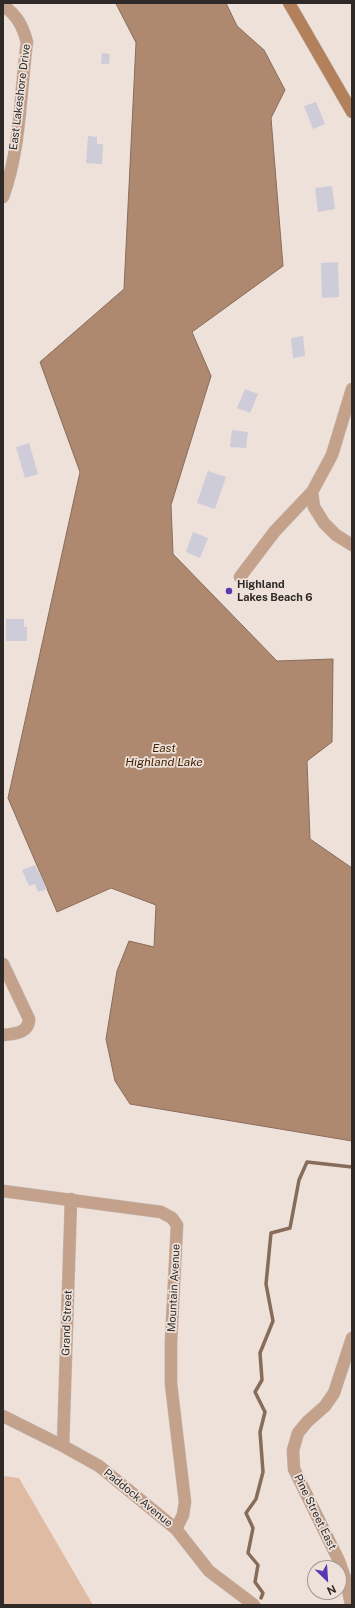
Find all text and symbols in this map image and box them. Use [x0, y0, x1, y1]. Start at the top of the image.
street label: East Lakeshore Drive [7, 43, 33, 151]
place label: Highland Lakes Beach 6 [237, 578, 313, 604]
marker: Highland Lakes Beach 6 [224, 586, 234, 596]
water label: East Highland Lake [125, 741, 203, 769]
street label: Mountain Avenue [165, 1244, 183, 1332]
street label: Grand Street [59, 1290, 75, 1356]
street label: Paddock Avenue [101, 1466, 175, 1530]
street label: Pine Street East [291, 1472, 339, 1552]
north arrow [307, 1560, 347, 1600]
text: N [325, 1583, 338, 1597]

